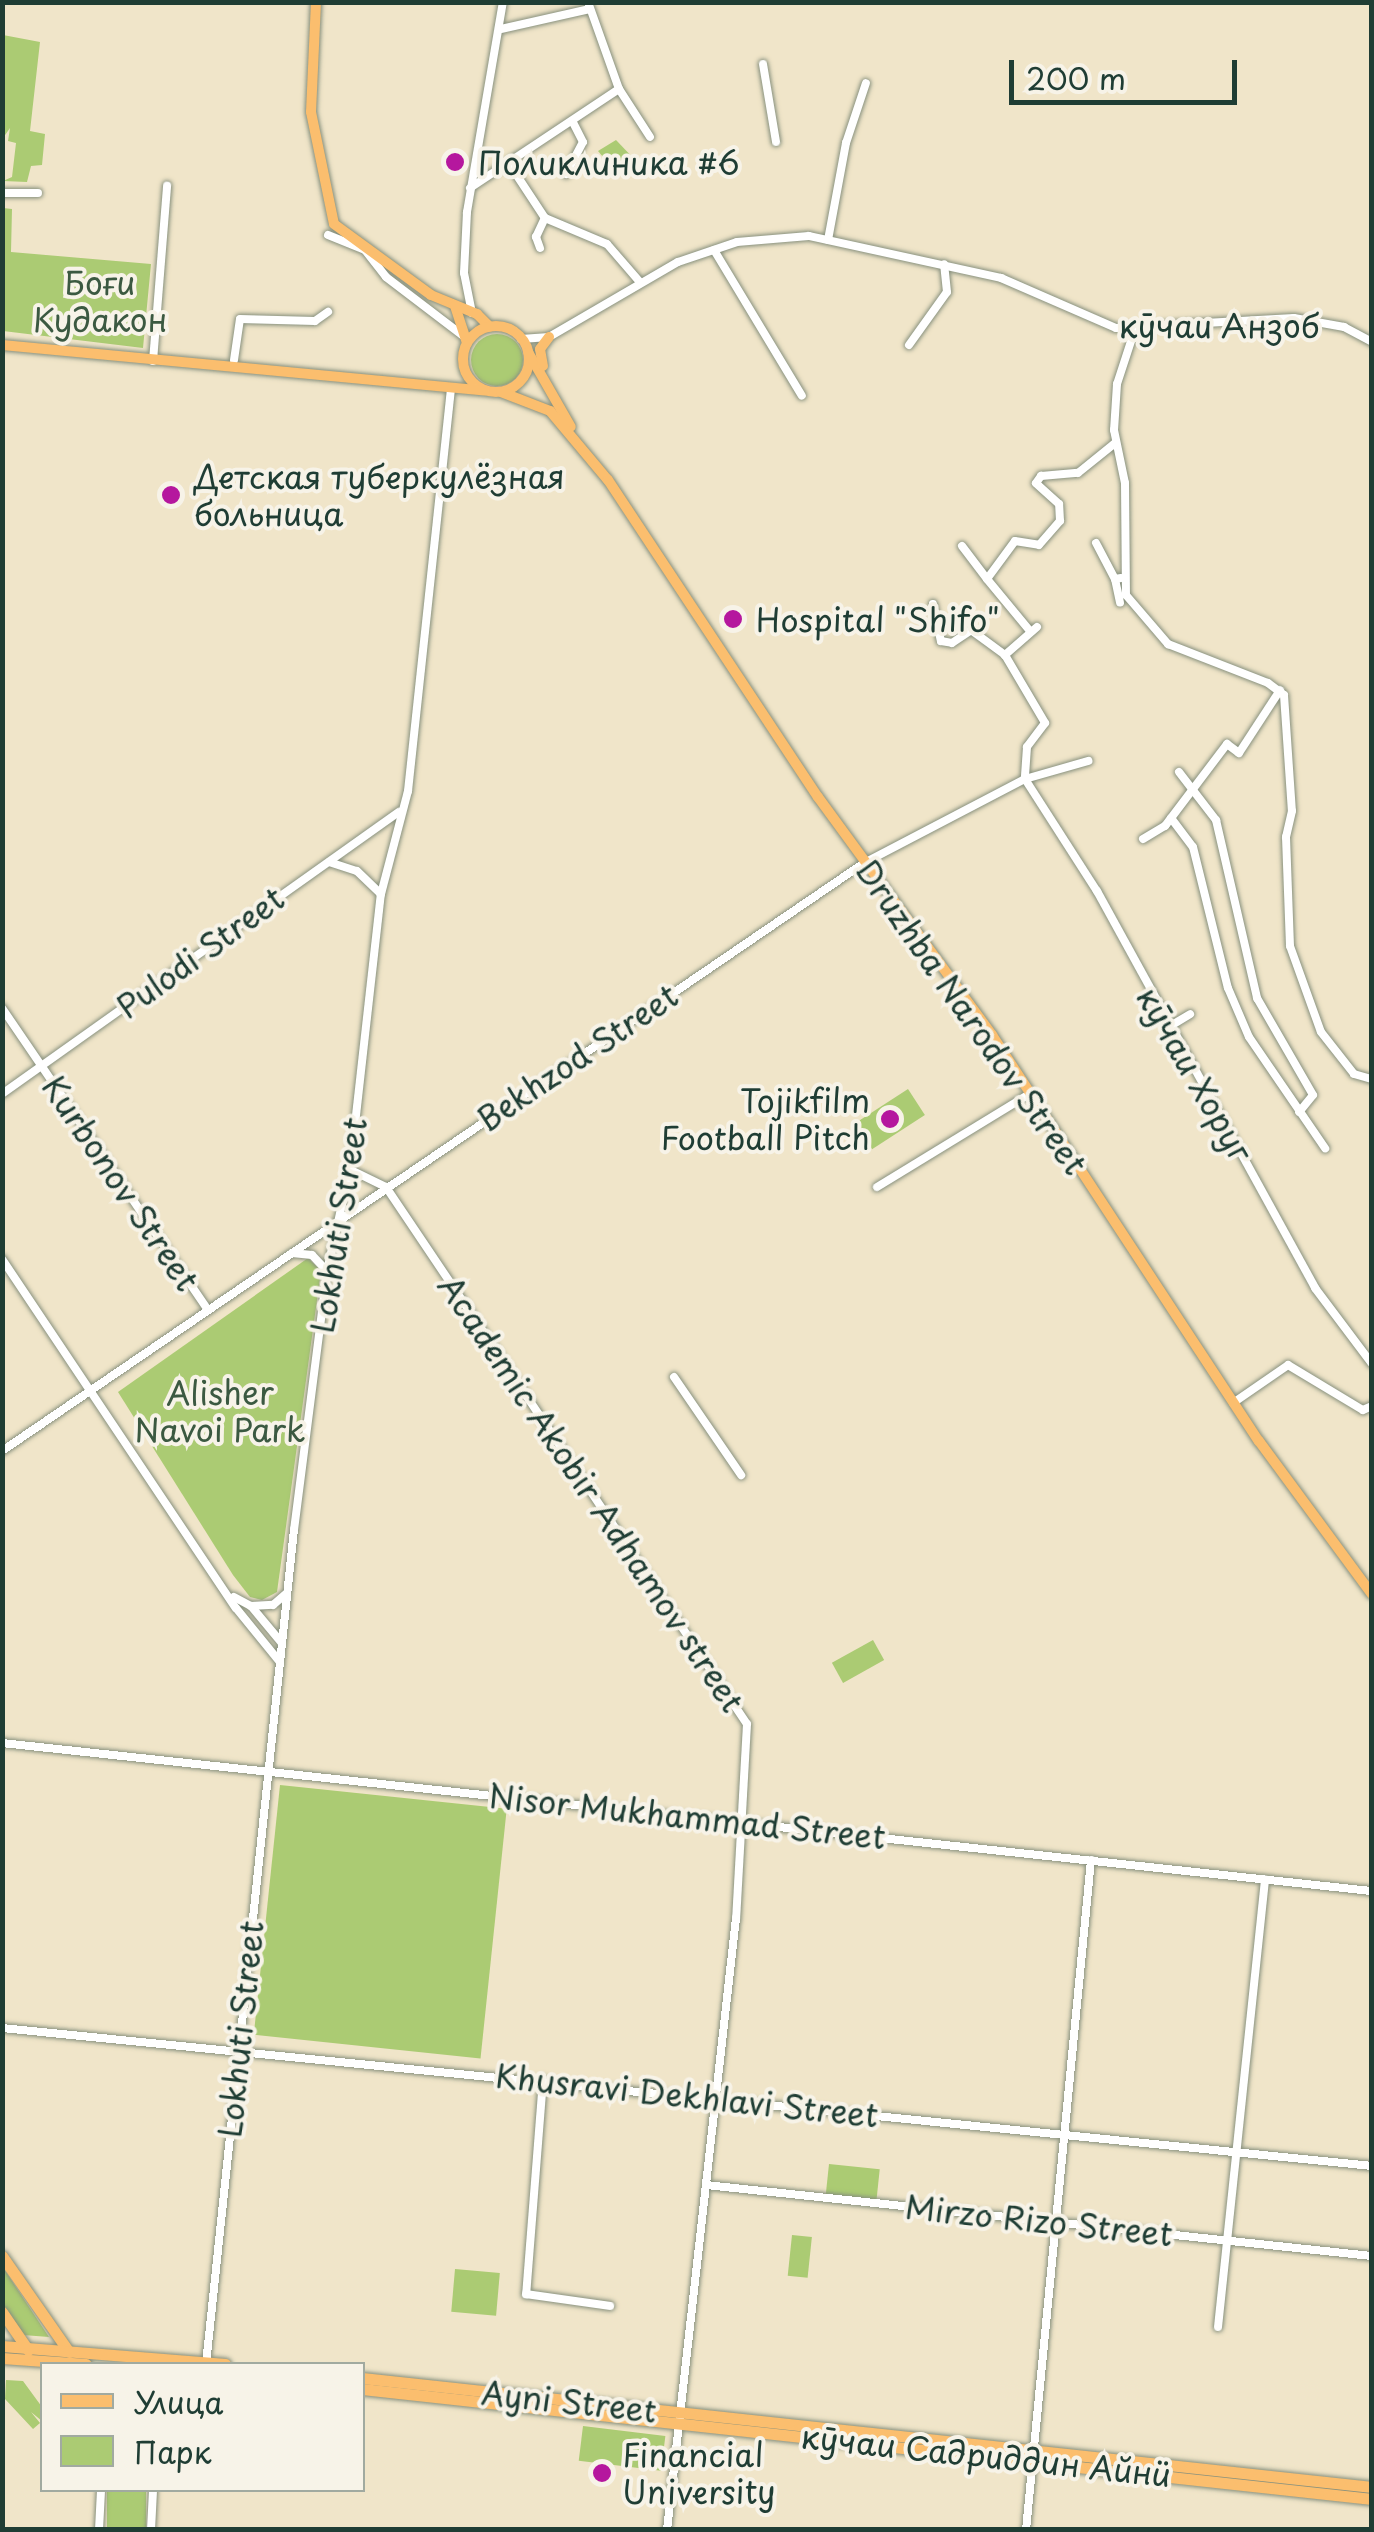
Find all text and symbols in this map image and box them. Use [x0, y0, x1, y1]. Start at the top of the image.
scale bar [1014, 40, 1242, 102]
text: 200 m [1026, 55, 1126, 100]
place label: Поликлиника #6 [478, 143, 740, 181]
marker: Поликлиника #6 [442, 149, 468, 175]
park label: Боғи Кудакон [33, 264, 167, 339]
street label: кӯчаи Анзоб [1118, 306, 1320, 344]
place label: Детская туберкулёзная больница [194, 458, 566, 533]
marker: Детская туберкулёзная больница [158, 482, 184, 508]
place label: Hospital "Shifo" [756, 600, 1001, 638]
marker: Hospital "Shifo" [720, 606, 746, 632]
street label: Druzhba Narodov Street [848, 851, 1096, 1183]
street label: Pulodi Street [109, 878, 291, 1026]
street label: Bekhzod Street [470, 976, 684, 1138]
street label: кӯчаи Хоруг [1130, 980, 1260, 1168]
street label: Kurbonov Street [35, 1069, 207, 1297]
place label: Tojikfilm Football Pitch [661, 1082, 870, 1157]
marker: Tojikfilm Football Pitch [879, 1108, 901, 1130]
street label: Lokhuti Street [302, 1114, 374, 1336]
street label: Academic Akobir Adhamov street [430, 1266, 754, 1720]
park label: Alisher Navoi Park [135, 1374, 305, 1449]
street label: Nisor Mukhammad Street [486, 1776, 888, 1856]
street label: Lokhuti Street [210, 1919, 270, 2139]
street label: Khusravi Dekhlavi Street [494, 2056, 880, 2134]
street label: Mirzo Rizo Street [905, 2187, 1173, 2253]
legend [40, 2362, 365, 2492]
street label: Ayni Street [480, 2373, 658, 2429]
text: Улица [134, 2379, 223, 2424]
street label: кӯчаи Садриддин Айнӣ [799, 2416, 1173, 2494]
text: Парк [134, 2429, 211, 2474]
place label: Financial University [622, 2436, 776, 2511]
marker: Financial University [591, 2462, 613, 2484]

